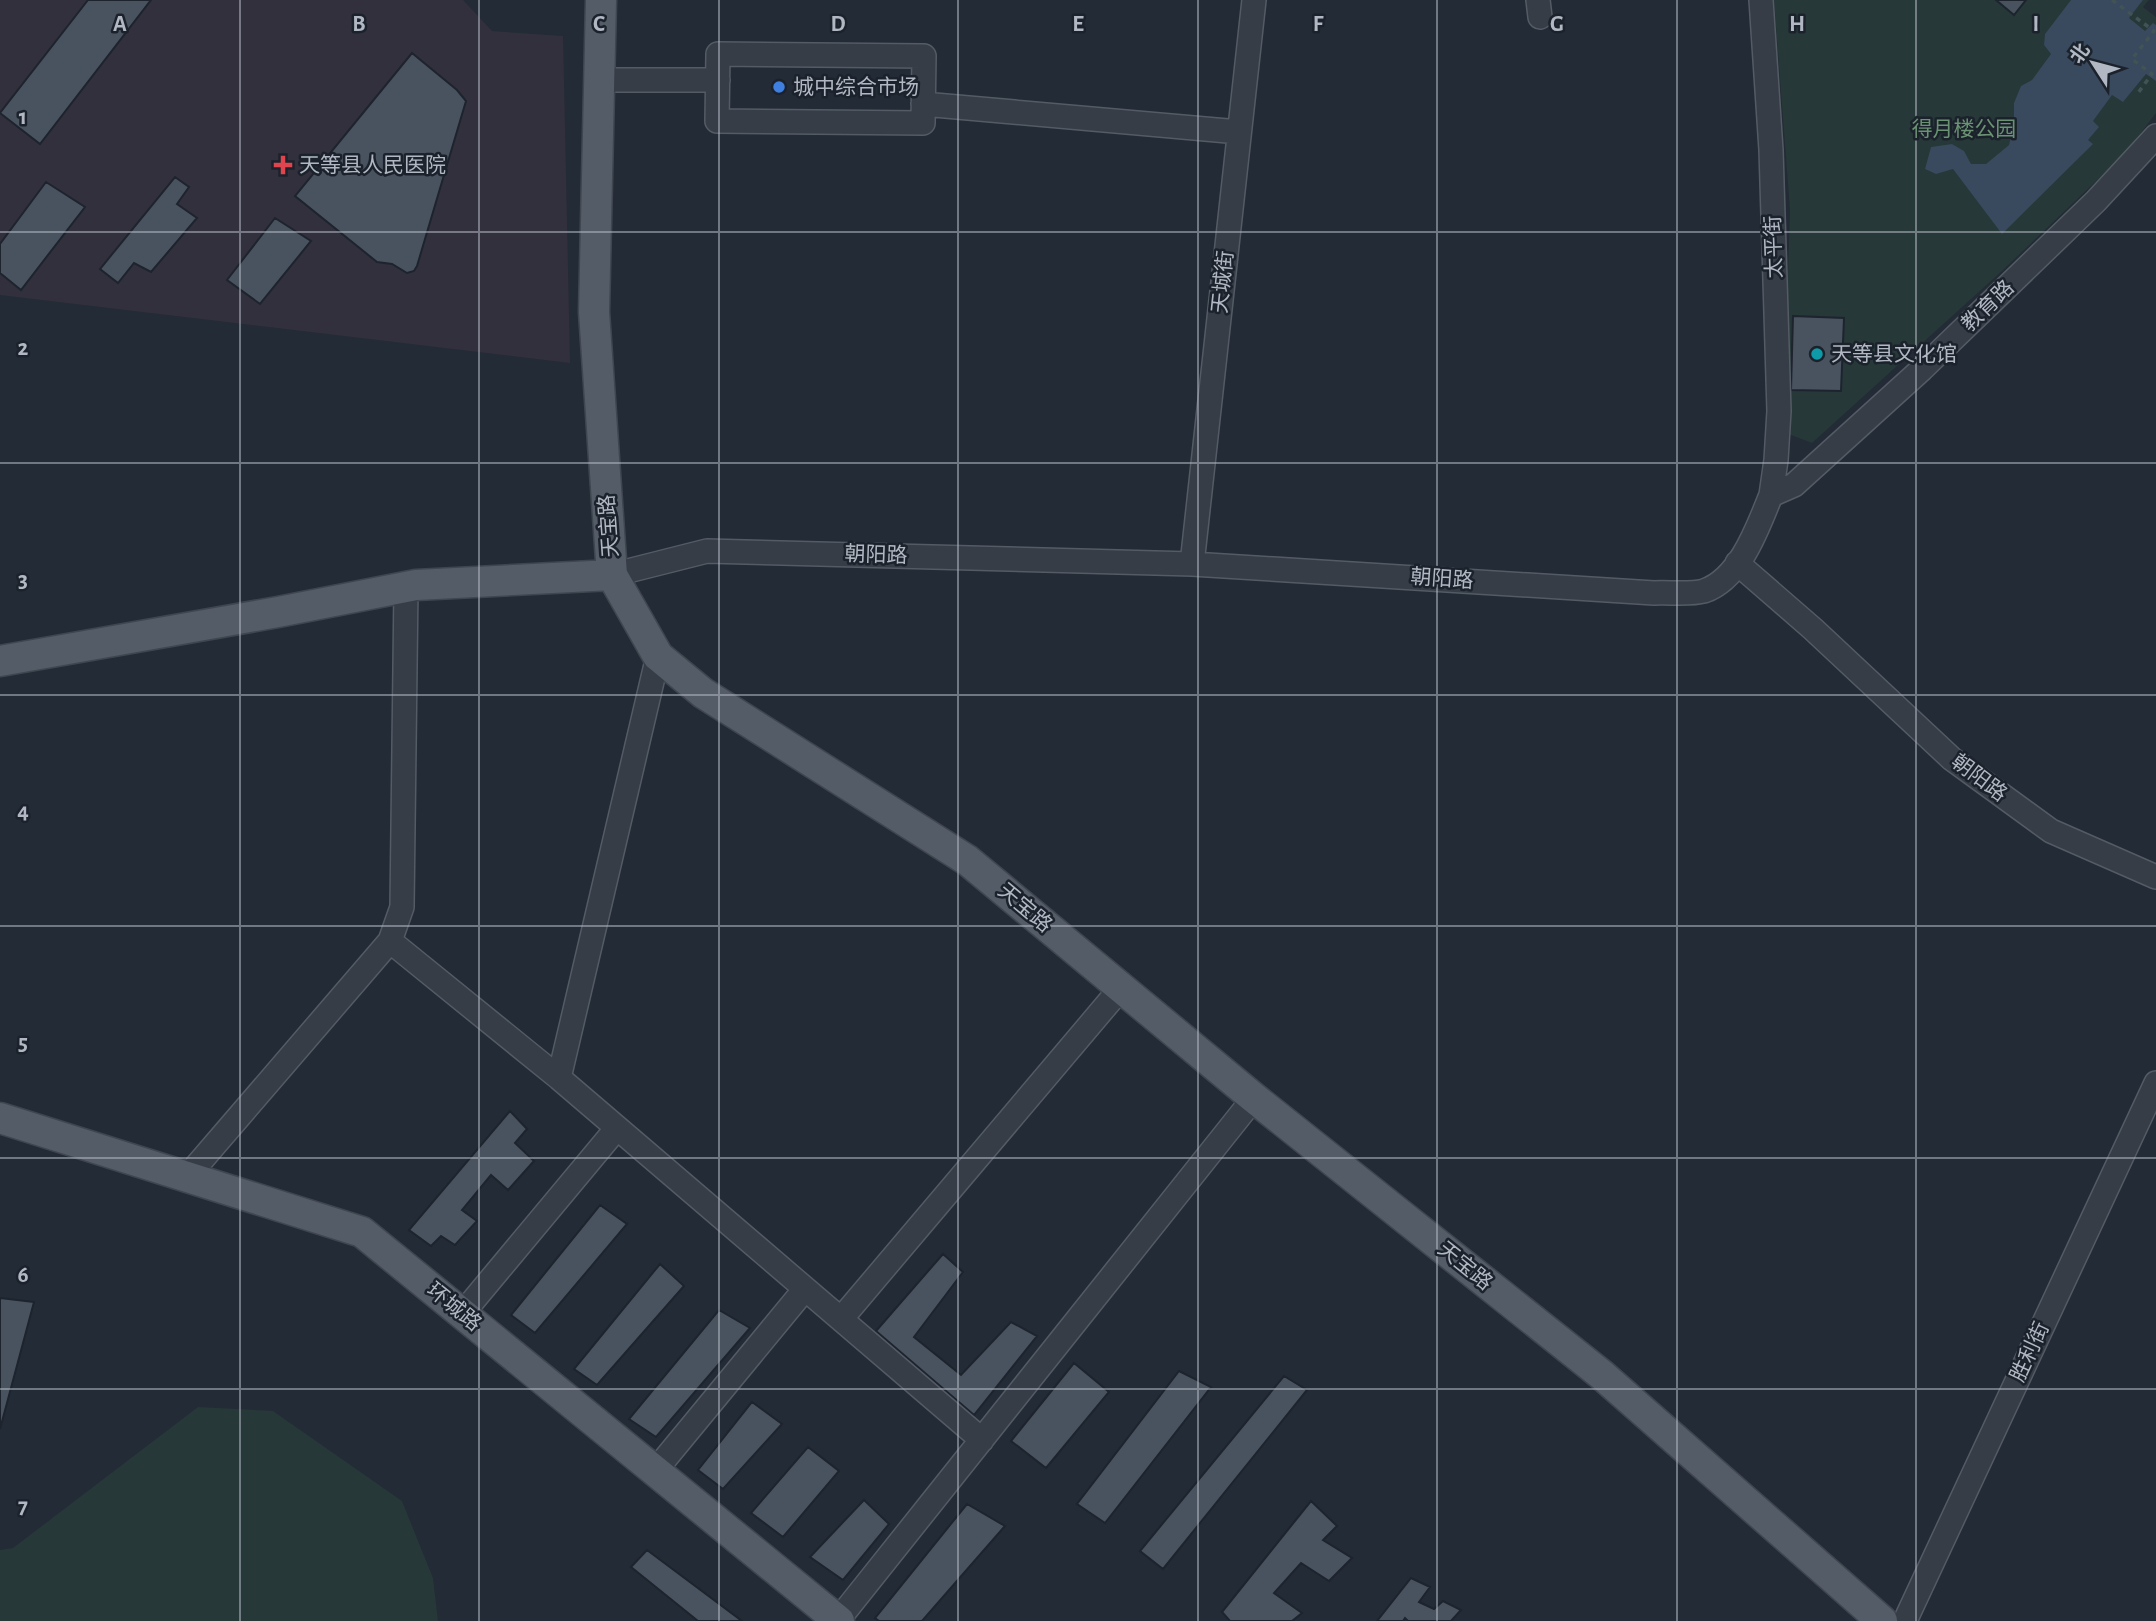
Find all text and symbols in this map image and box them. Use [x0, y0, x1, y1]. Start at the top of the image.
text: A [113, 13, 127, 36]
text: B [352, 13, 366, 36]
text: C [593, 13, 605, 36]
text: D [830, 13, 846, 36]
text: E [1072, 13, 1084, 36]
text: F [1313, 13, 1324, 36]
text: G [1550, 13, 1564, 36]
text: H [1789, 13, 1805, 36]
text: I [2033, 13, 2039, 36]
north arrow [2058, 28, 2128, 98]
text: 北 [2066, 40, 2094, 67]
place label: 城中综合市场 [793, 76, 919, 98]
marker: 城中综合市场 [771, 79, 787, 95]
text: 1 [19, 106, 27, 129]
park label: 得月楼公园 [1912, 118, 2017, 140]
place label: 天等县人民医院 [299, 154, 446, 176]
marker: 天等县人民医院 [273, 155, 293, 175]
street label: 太平街 [1761, 215, 1786, 279]
street label: 天城街 [1208, 249, 1237, 314]
street label: 教育路 [1957, 276, 2018, 335]
text: 2 [18, 337, 29, 360]
place label: 天等县文化馆 [1831, 343, 1957, 365]
marker: 天等县文化馆 [1809, 346, 1825, 362]
street label: 天宝路 [595, 494, 622, 558]
street label: 朝阳路 [844, 542, 908, 567]
street label: 朝阳路 [1410, 565, 1474, 592]
text: 3 [18, 569, 28, 592]
street label: 朝阳路 [1948, 750, 2011, 805]
text: 4 [17, 800, 29, 823]
street label: 天宝路 [994, 879, 1057, 936]
text: 5 [18, 1032, 28, 1055]
street label: 天宝路 [1434, 1237, 1497, 1294]
text: 6 [17, 1264, 29, 1287]
street label: 环城路 [423, 1278, 486, 1335]
street label: 胜利街 [2006, 1319, 2053, 1385]
text: 7 [18, 1495, 28, 1518]

